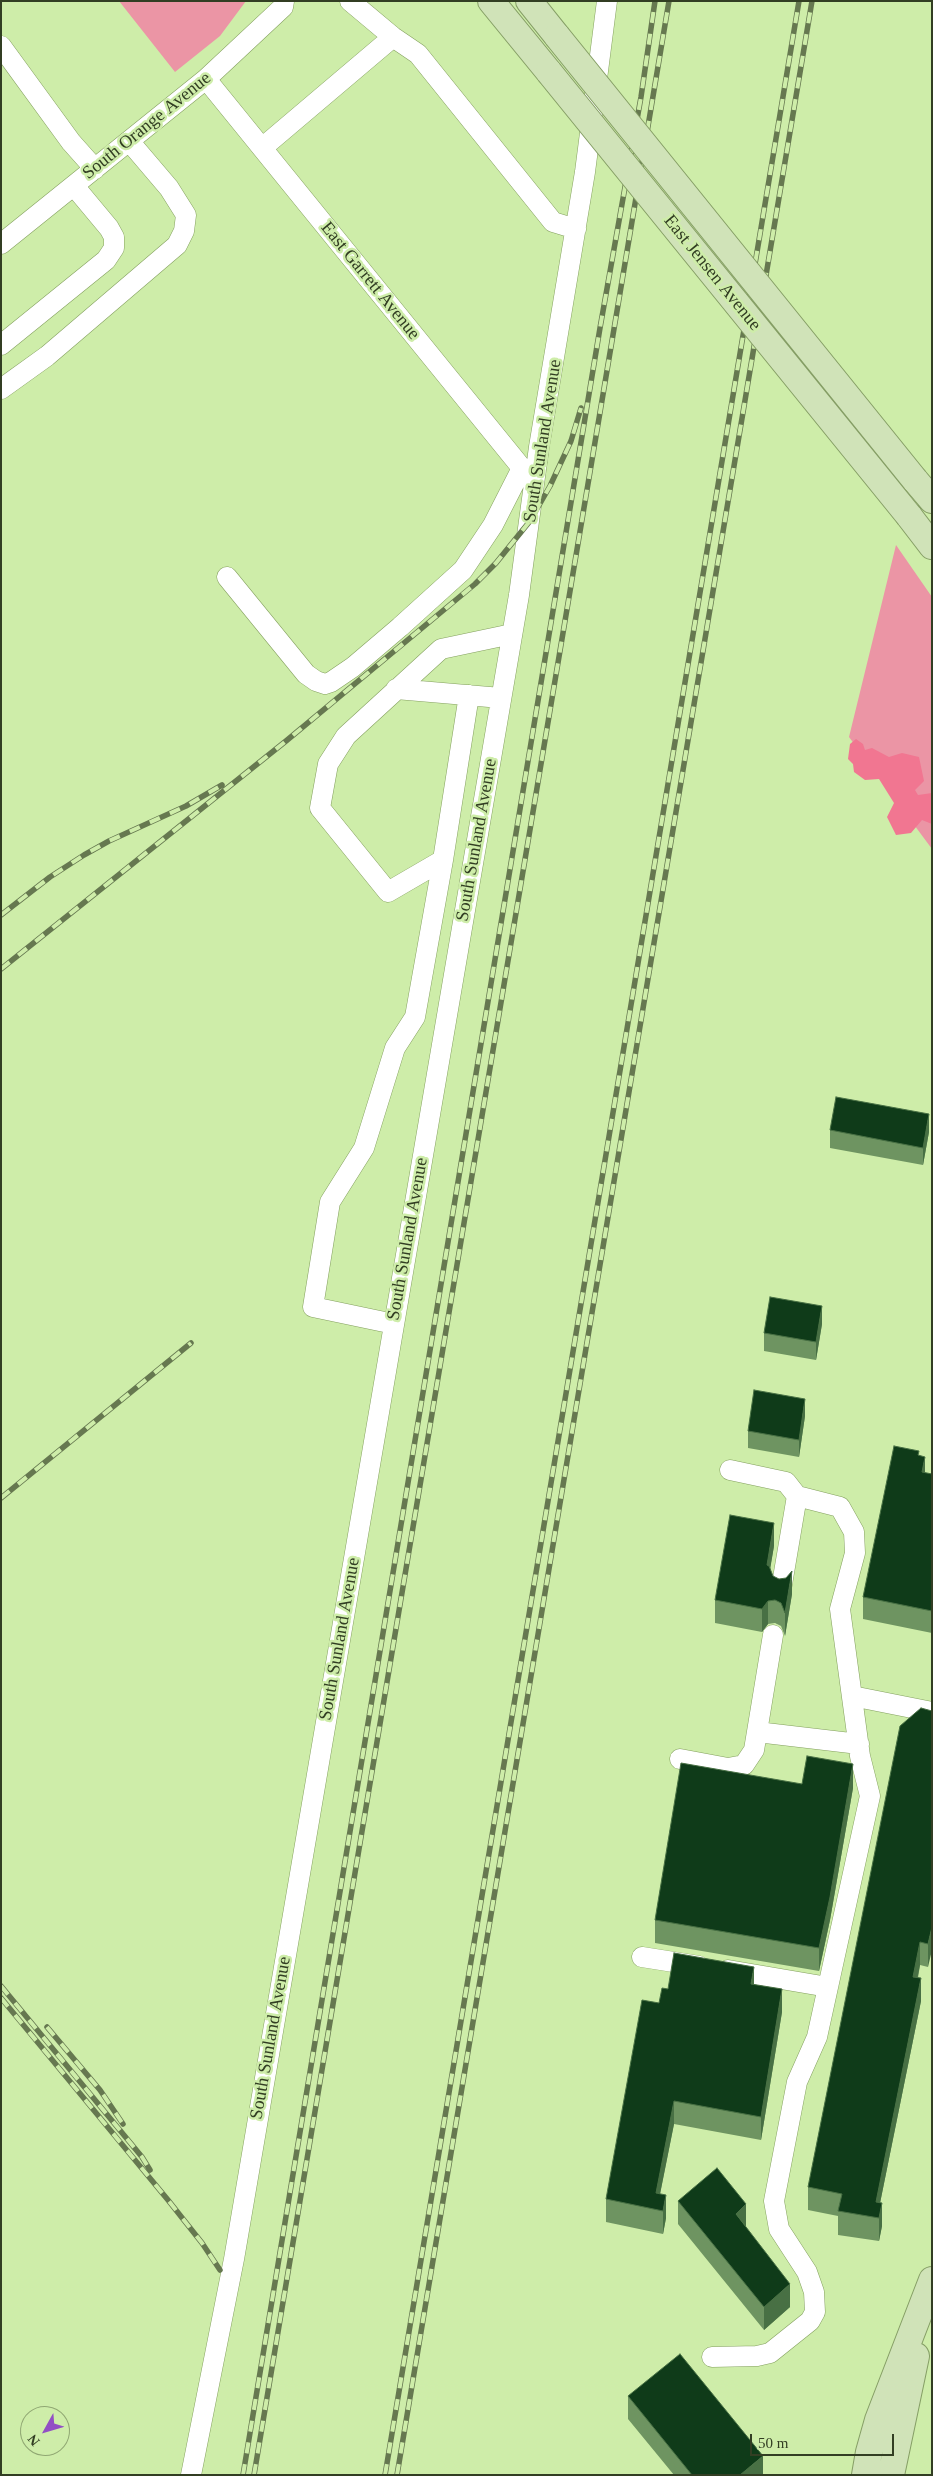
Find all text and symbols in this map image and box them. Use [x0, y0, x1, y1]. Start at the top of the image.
street label: South Orange Avenue [79, 68, 215, 184]
street label: East Jensen Avenue [659, 211, 765, 335]
street label: East Garrett Avenue [316, 218, 424, 344]
street label: South Sunland Avenue [519, 358, 567, 524]
street label: South Sunland Avenue [452, 757, 502, 923]
street label: South Sunland Avenue [383, 1156, 433, 1322]
street label: South Sunland Avenue [315, 1556, 365, 1722]
street label: South Sunland Avenue [246, 1955, 296, 2121]
north arrow [20, 2406, 70, 2456]
scale bar [753, 2424, 897, 2456]
text: N [25, 2431, 43, 2449]
text: 50 m [758, 2435, 788, 2451]

